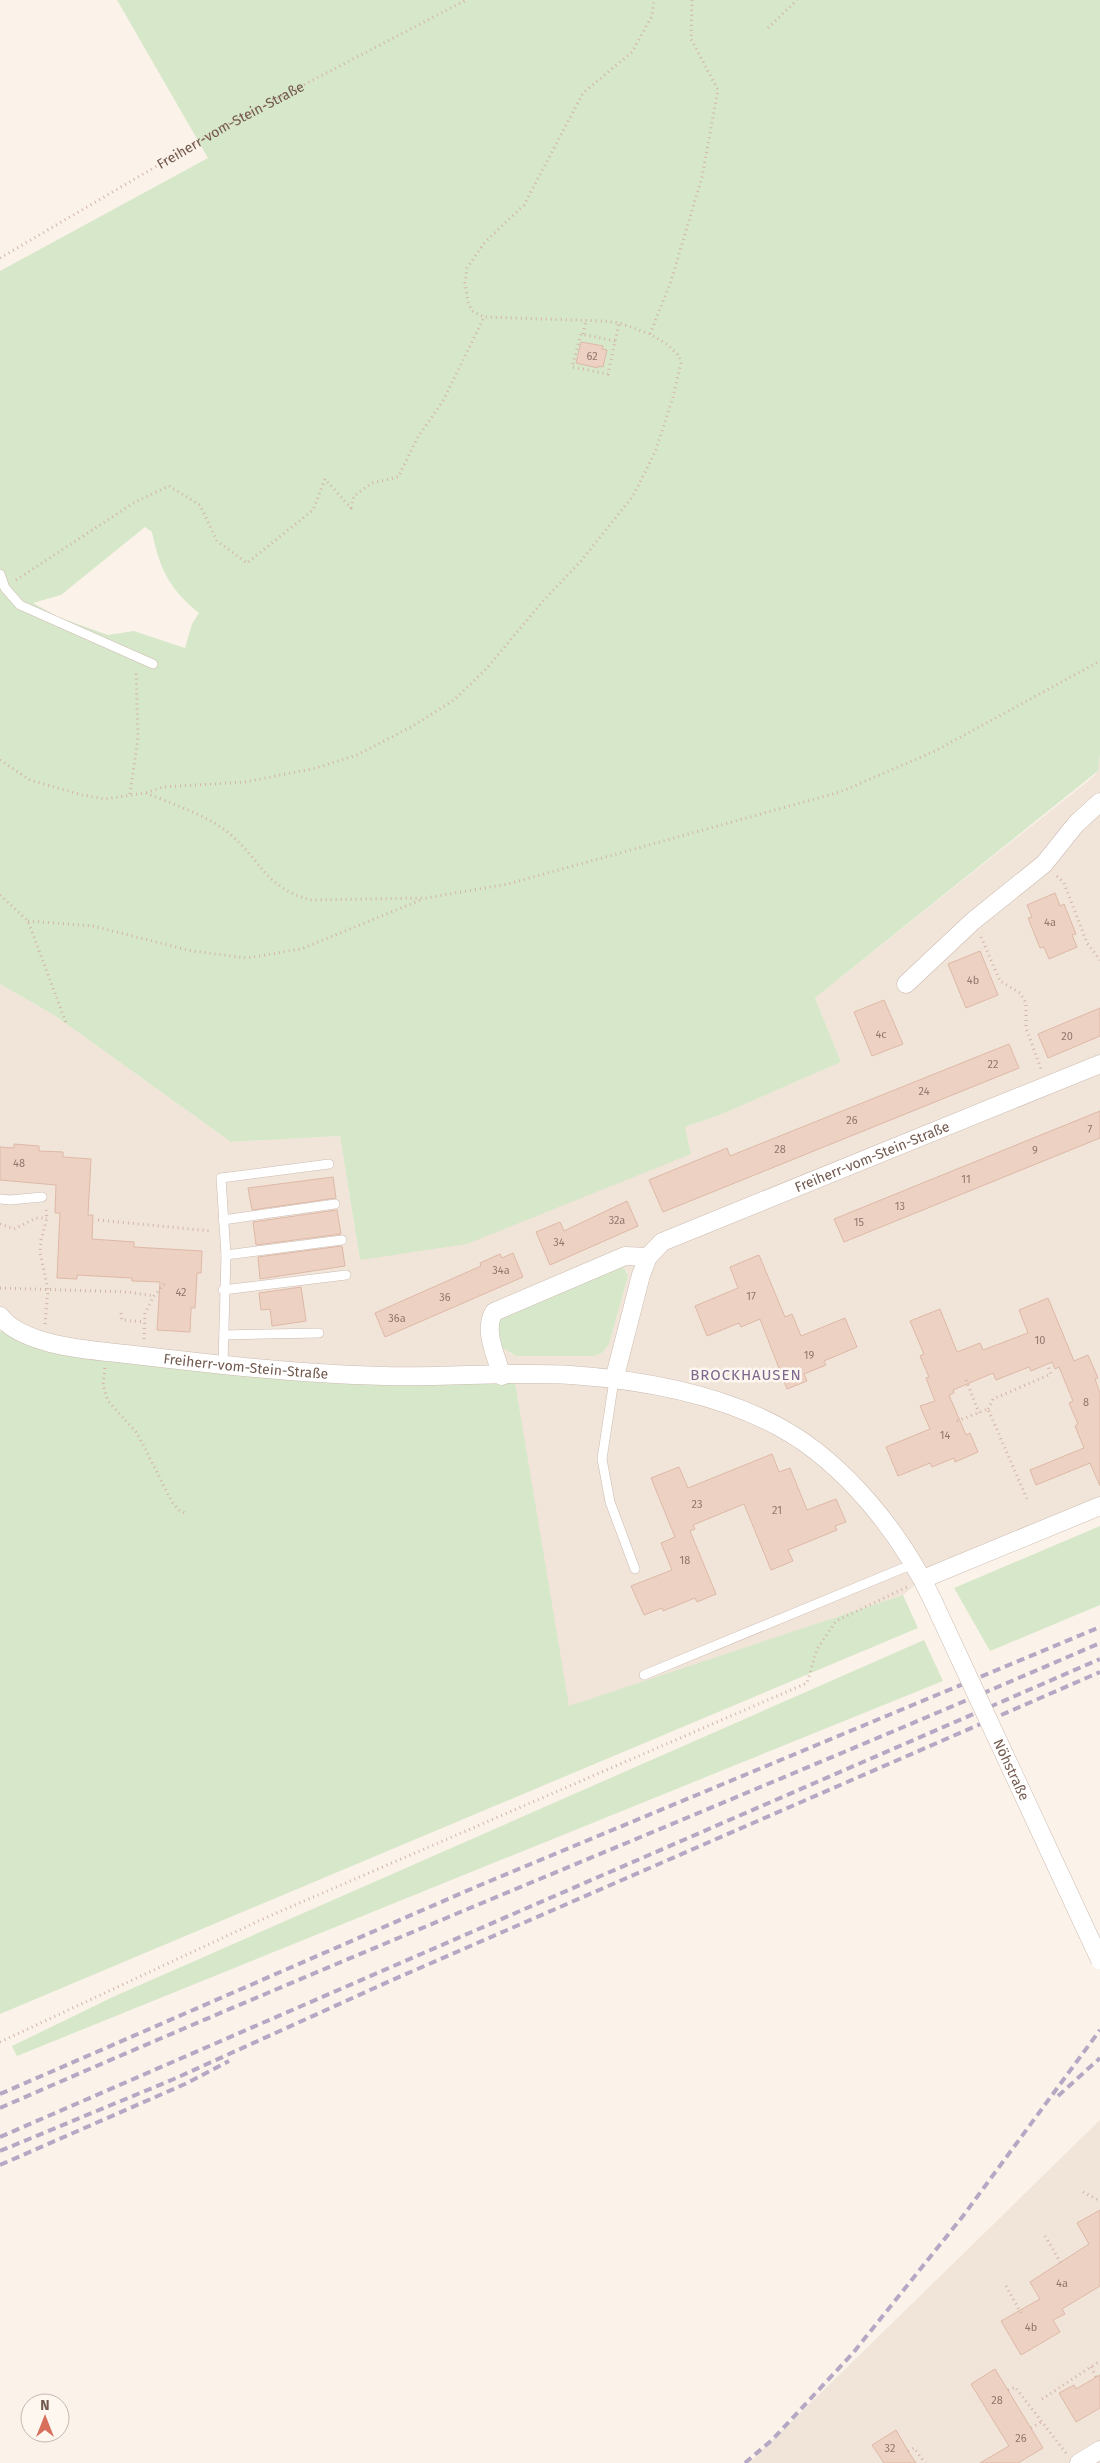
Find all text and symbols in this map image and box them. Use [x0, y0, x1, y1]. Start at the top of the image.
street label: Freiherr-vom-Stein-Straße [154, 78, 307, 173]
house number: 62 [586, 350, 598, 363]
house number: 4a [1044, 916, 1056, 929]
house number: 4b [967, 974, 979, 987]
house number: 4c [875, 1028, 887, 1041]
house number: 20 [1061, 1030, 1073, 1043]
house number: 22 [988, 1058, 998, 1071]
house number: 24 [919, 1085, 930, 1098]
house number: 26 [846, 1114, 858, 1127]
street label: Freiherr-vom-Stein-Straße [792, 1118, 952, 1196]
house number: 7 [1088, 1123, 1093, 1136]
house number: 28 [774, 1143, 786, 1156]
house number: 9 [1032, 1144, 1038, 1157]
house number: 48 [13, 1157, 25, 1170]
house number: 11 [961, 1173, 971, 1186]
house number: 13 [895, 1200, 905, 1213]
house number: 32a [609, 1214, 625, 1227]
house number: 15 [854, 1216, 865, 1229]
house number: 34 [553, 1236, 565, 1249]
house number: 34a [492, 1264, 510, 1277]
house number: 42 [175, 1286, 187, 1299]
house number: 17 [746, 1290, 756, 1303]
house number: 36 [439, 1291, 451, 1304]
house number: 36a [388, 1312, 406, 1325]
house number: 10 [1035, 1334, 1045, 1347]
house number: 19 [804, 1349, 814, 1362]
street label: Freiherr-vom-Stein-Straße [162, 1350, 329, 1382]
district label: BROCKHAUSEN [690, 1366, 802, 1384]
house number: 8 [1083, 1396, 1089, 1409]
house number: 14 [940, 1429, 950, 1442]
house number: 23 [692, 1498, 702, 1511]
house number: 21 [772, 1504, 782, 1517]
house number: 18 [680, 1554, 690, 1567]
street label: Nöhstraße [990, 1736, 1033, 1803]
house number: 4a [1056, 2277, 1068, 2290]
house number: 4b [1025, 2321, 1037, 2334]
north arrow [20, 2393, 70, 2443]
house number: 28 [991, 2394, 1003, 2407]
text: N [40, 2397, 50, 2414]
house number: 26 [1015, 2432, 1027, 2445]
house number: 32 [885, 2442, 895, 2455]

